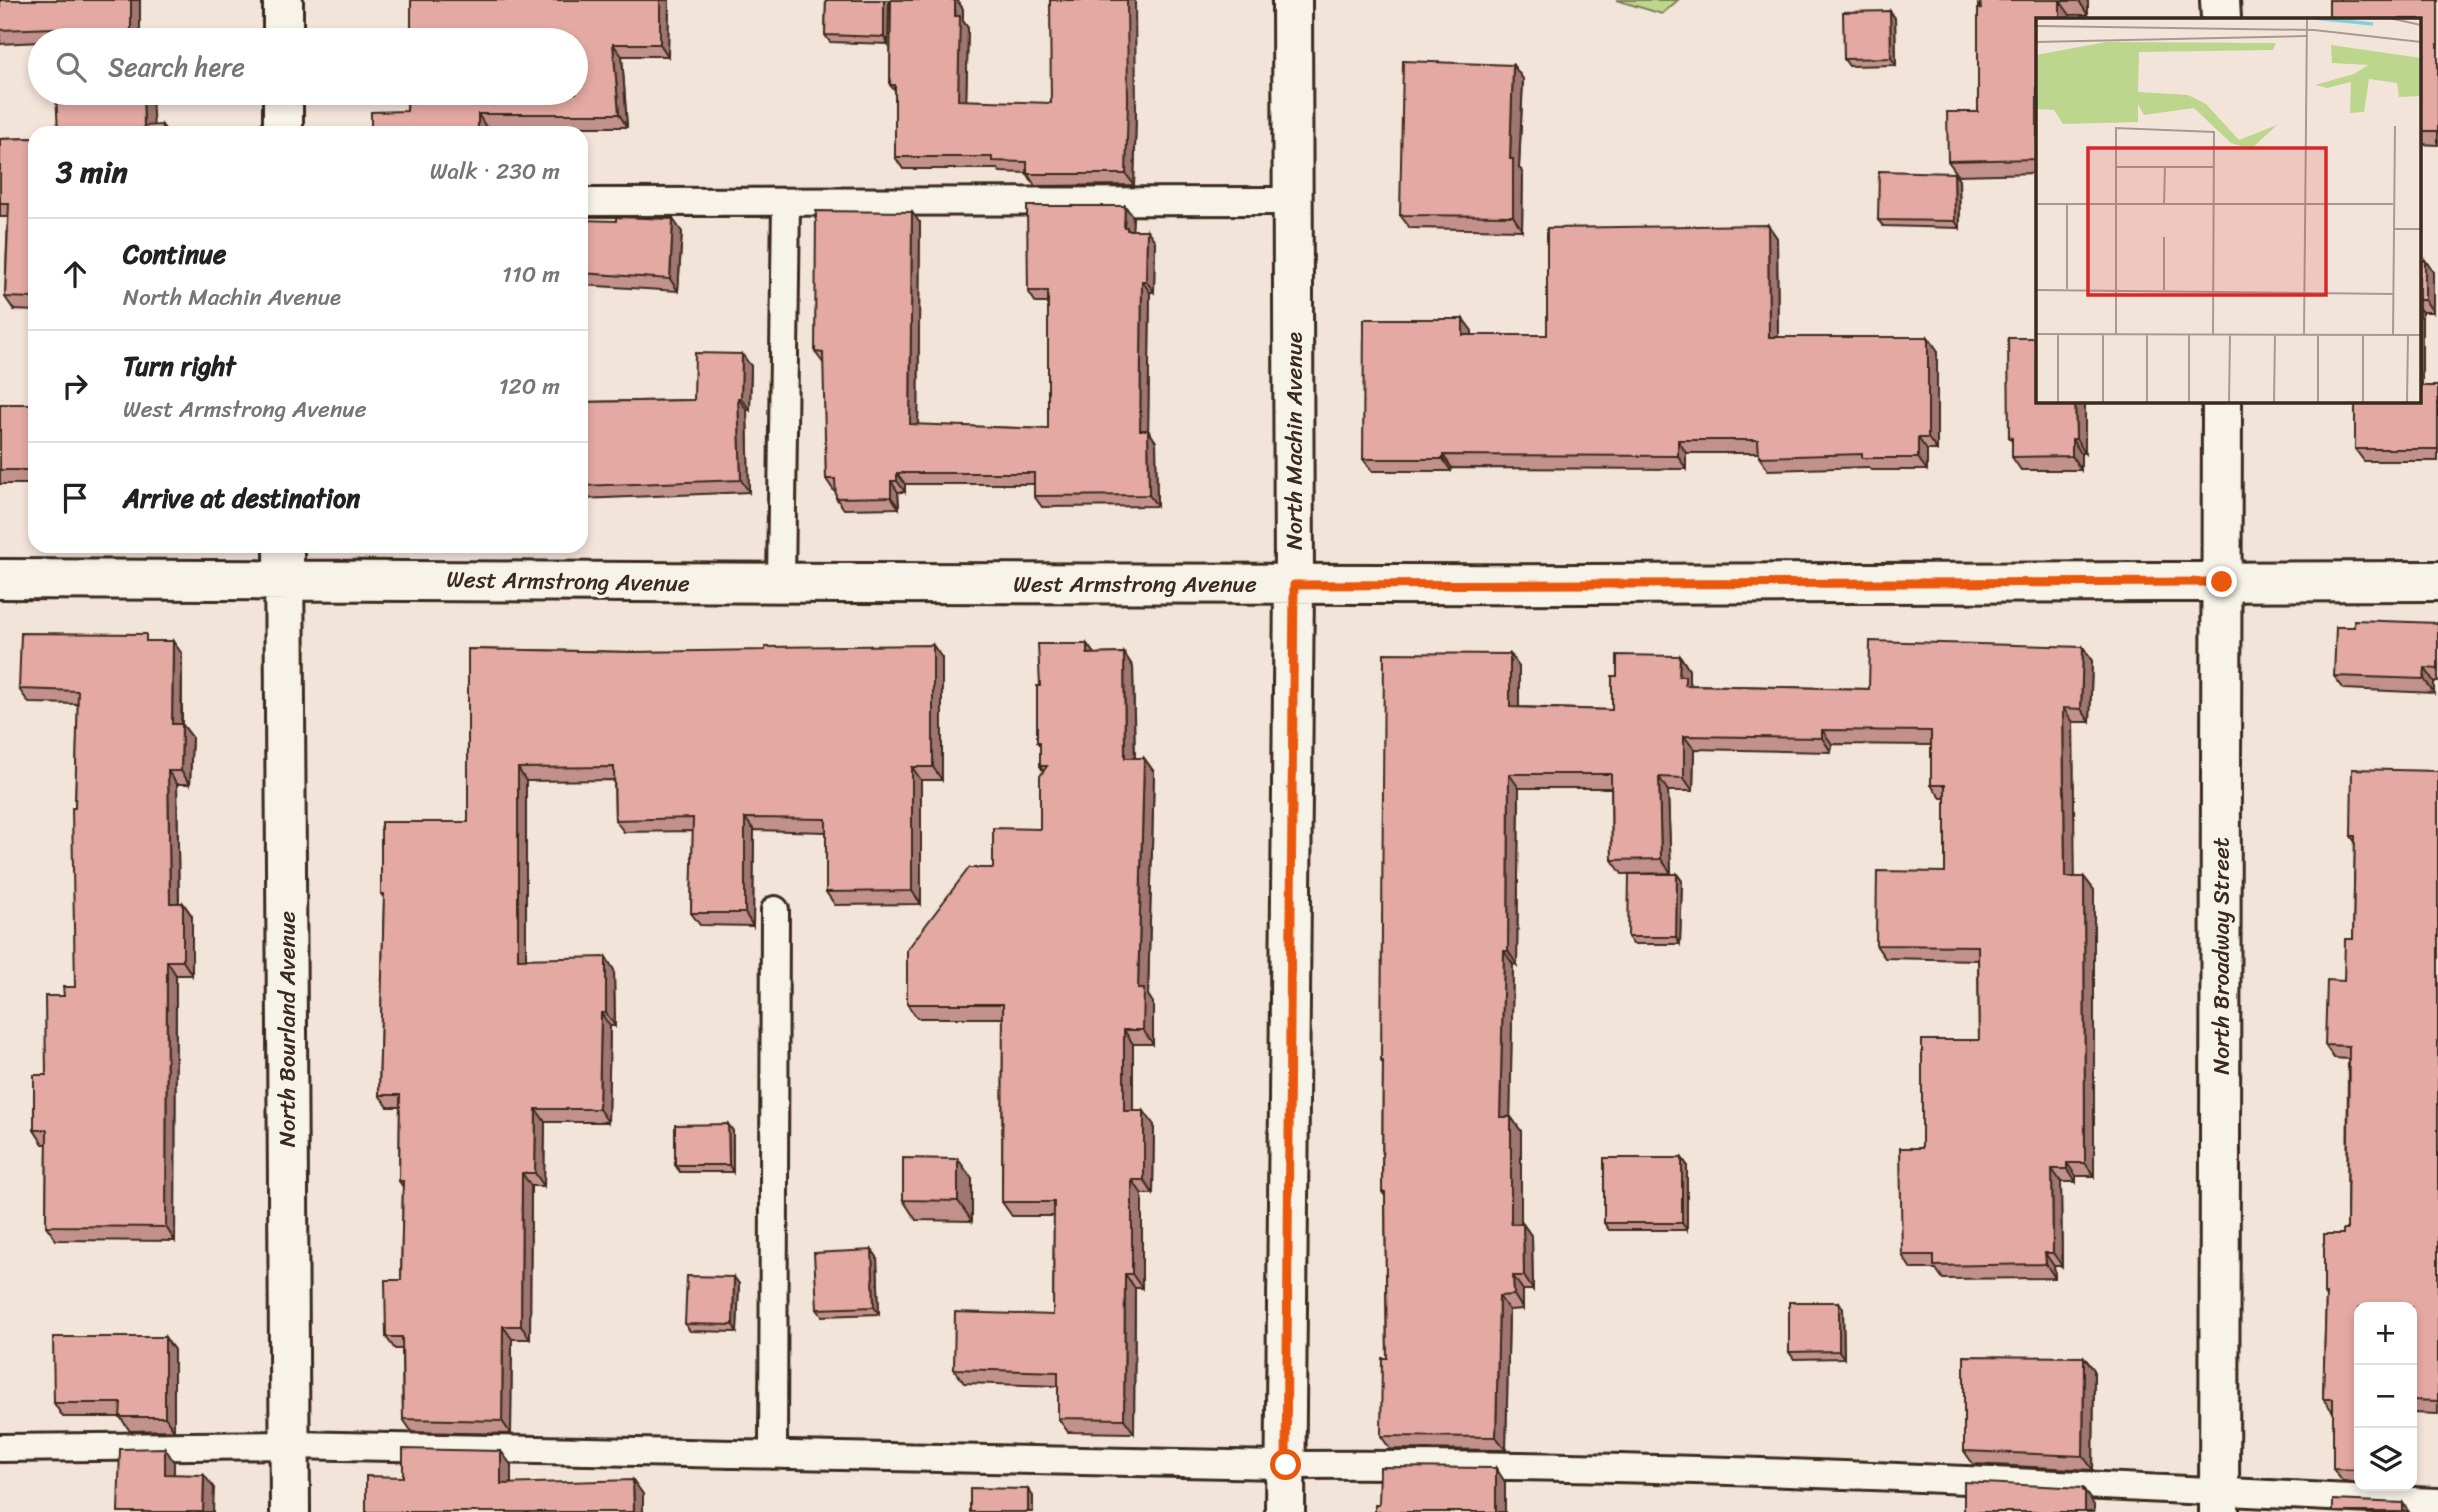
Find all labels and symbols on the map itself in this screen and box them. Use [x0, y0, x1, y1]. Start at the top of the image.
inset map [2036, 18, 2420, 402]
street label: North Machin Avenue [1274, 332, 1315, 550]
street label: West Armstrong Avenue [446, 559, 690, 604]
street label: West Armstrong Avenue [1013, 564, 1257, 605]
route end [2206, 566, 2237, 597]
street label: North Broadway Street [2201, 837, 2242, 1075]
street label: North Bourland Avenue [267, 911, 308, 1147]
route start [1270, 1449, 1301, 1480]

